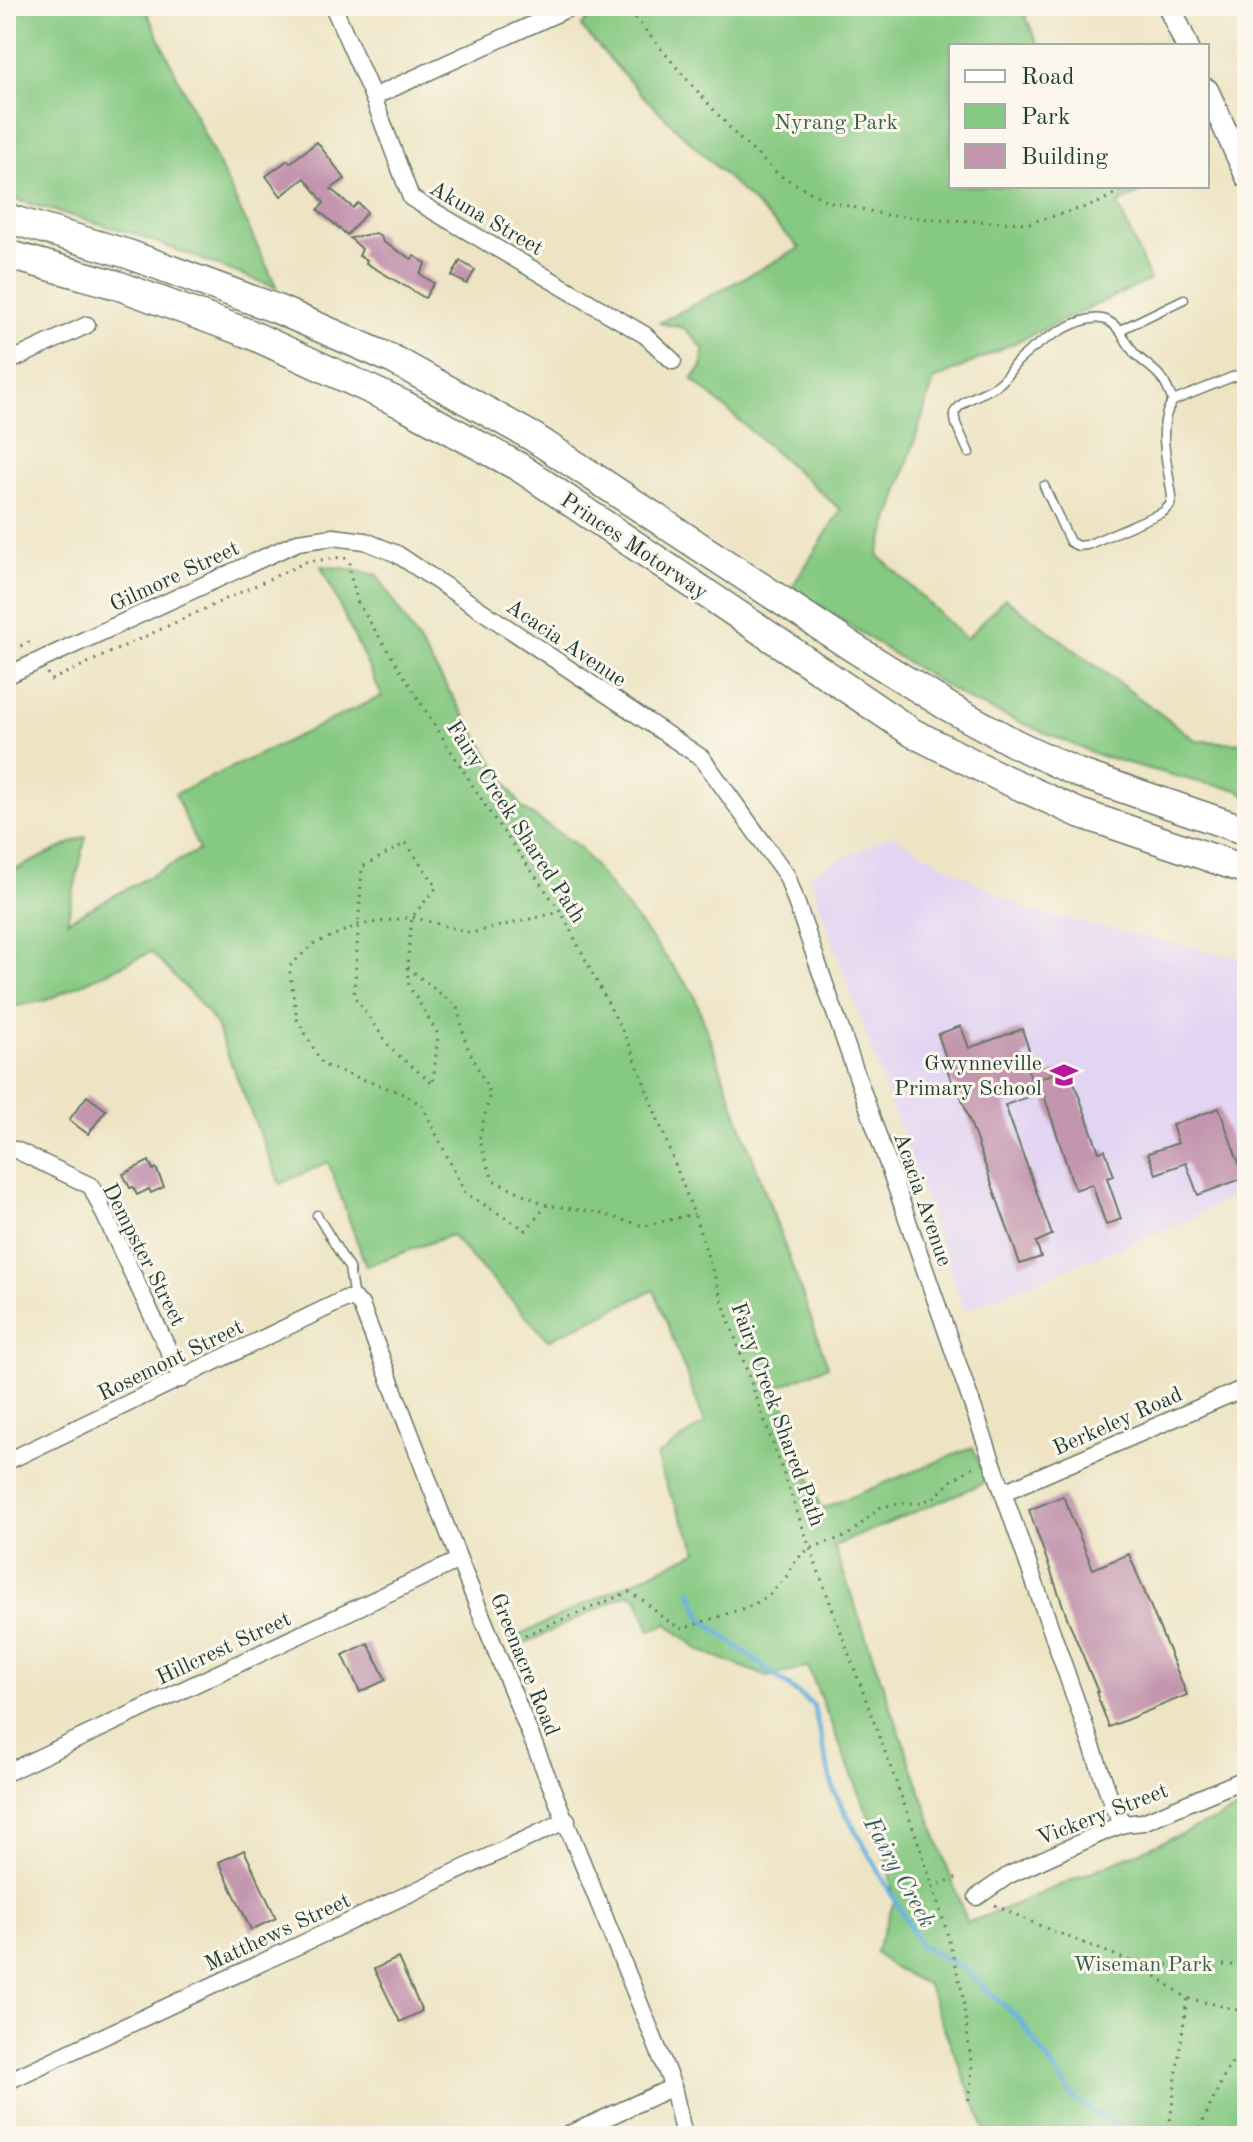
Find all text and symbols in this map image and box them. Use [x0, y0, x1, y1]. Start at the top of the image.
legend [949, 44, 1209, 188]
text: Road [1021, 66, 1074, 90]
text: Park [1021, 106, 1070, 130]
park label: Nyrang Park [774, 112, 898, 134]
text: Building [1021, 146, 1108, 170]
street label: Akuna Street [425, 177, 547, 260]
street label: Princes Motorway [556, 489, 712, 604]
street label: Gilmore Street [107, 537, 243, 616]
street label: Acacia Avenue [502, 595, 630, 692]
street label: Fairy Creek Shared Path [442, 717, 589, 927]
place label: Gwynneville Primary School [894, 1053, 1042, 1100]
school or university icon: Gwynneville Primary School [1049, 1060, 1079, 1090]
street label: Acacia Avenue [889, 1130, 955, 1269]
street label: Dempster Street [98, 1180, 189, 1330]
street label: Fairy Creek Shared Path [726, 1300, 828, 1530]
street label: Rosemont Street [95, 1316, 247, 1405]
street label: Berkeley Road [1050, 1384, 1186, 1460]
street label: Greenacre Road [486, 1590, 563, 1739]
street label: Hillcrest Street [153, 1608, 294, 1690]
street label: Vickery Street [1034, 1780, 1171, 1850]
water label: Fairy Creek [857, 1813, 939, 1933]
street label: Matthews Street [202, 1889, 354, 1976]
park label: Wiseman Park [1073, 1954, 1213, 1976]

